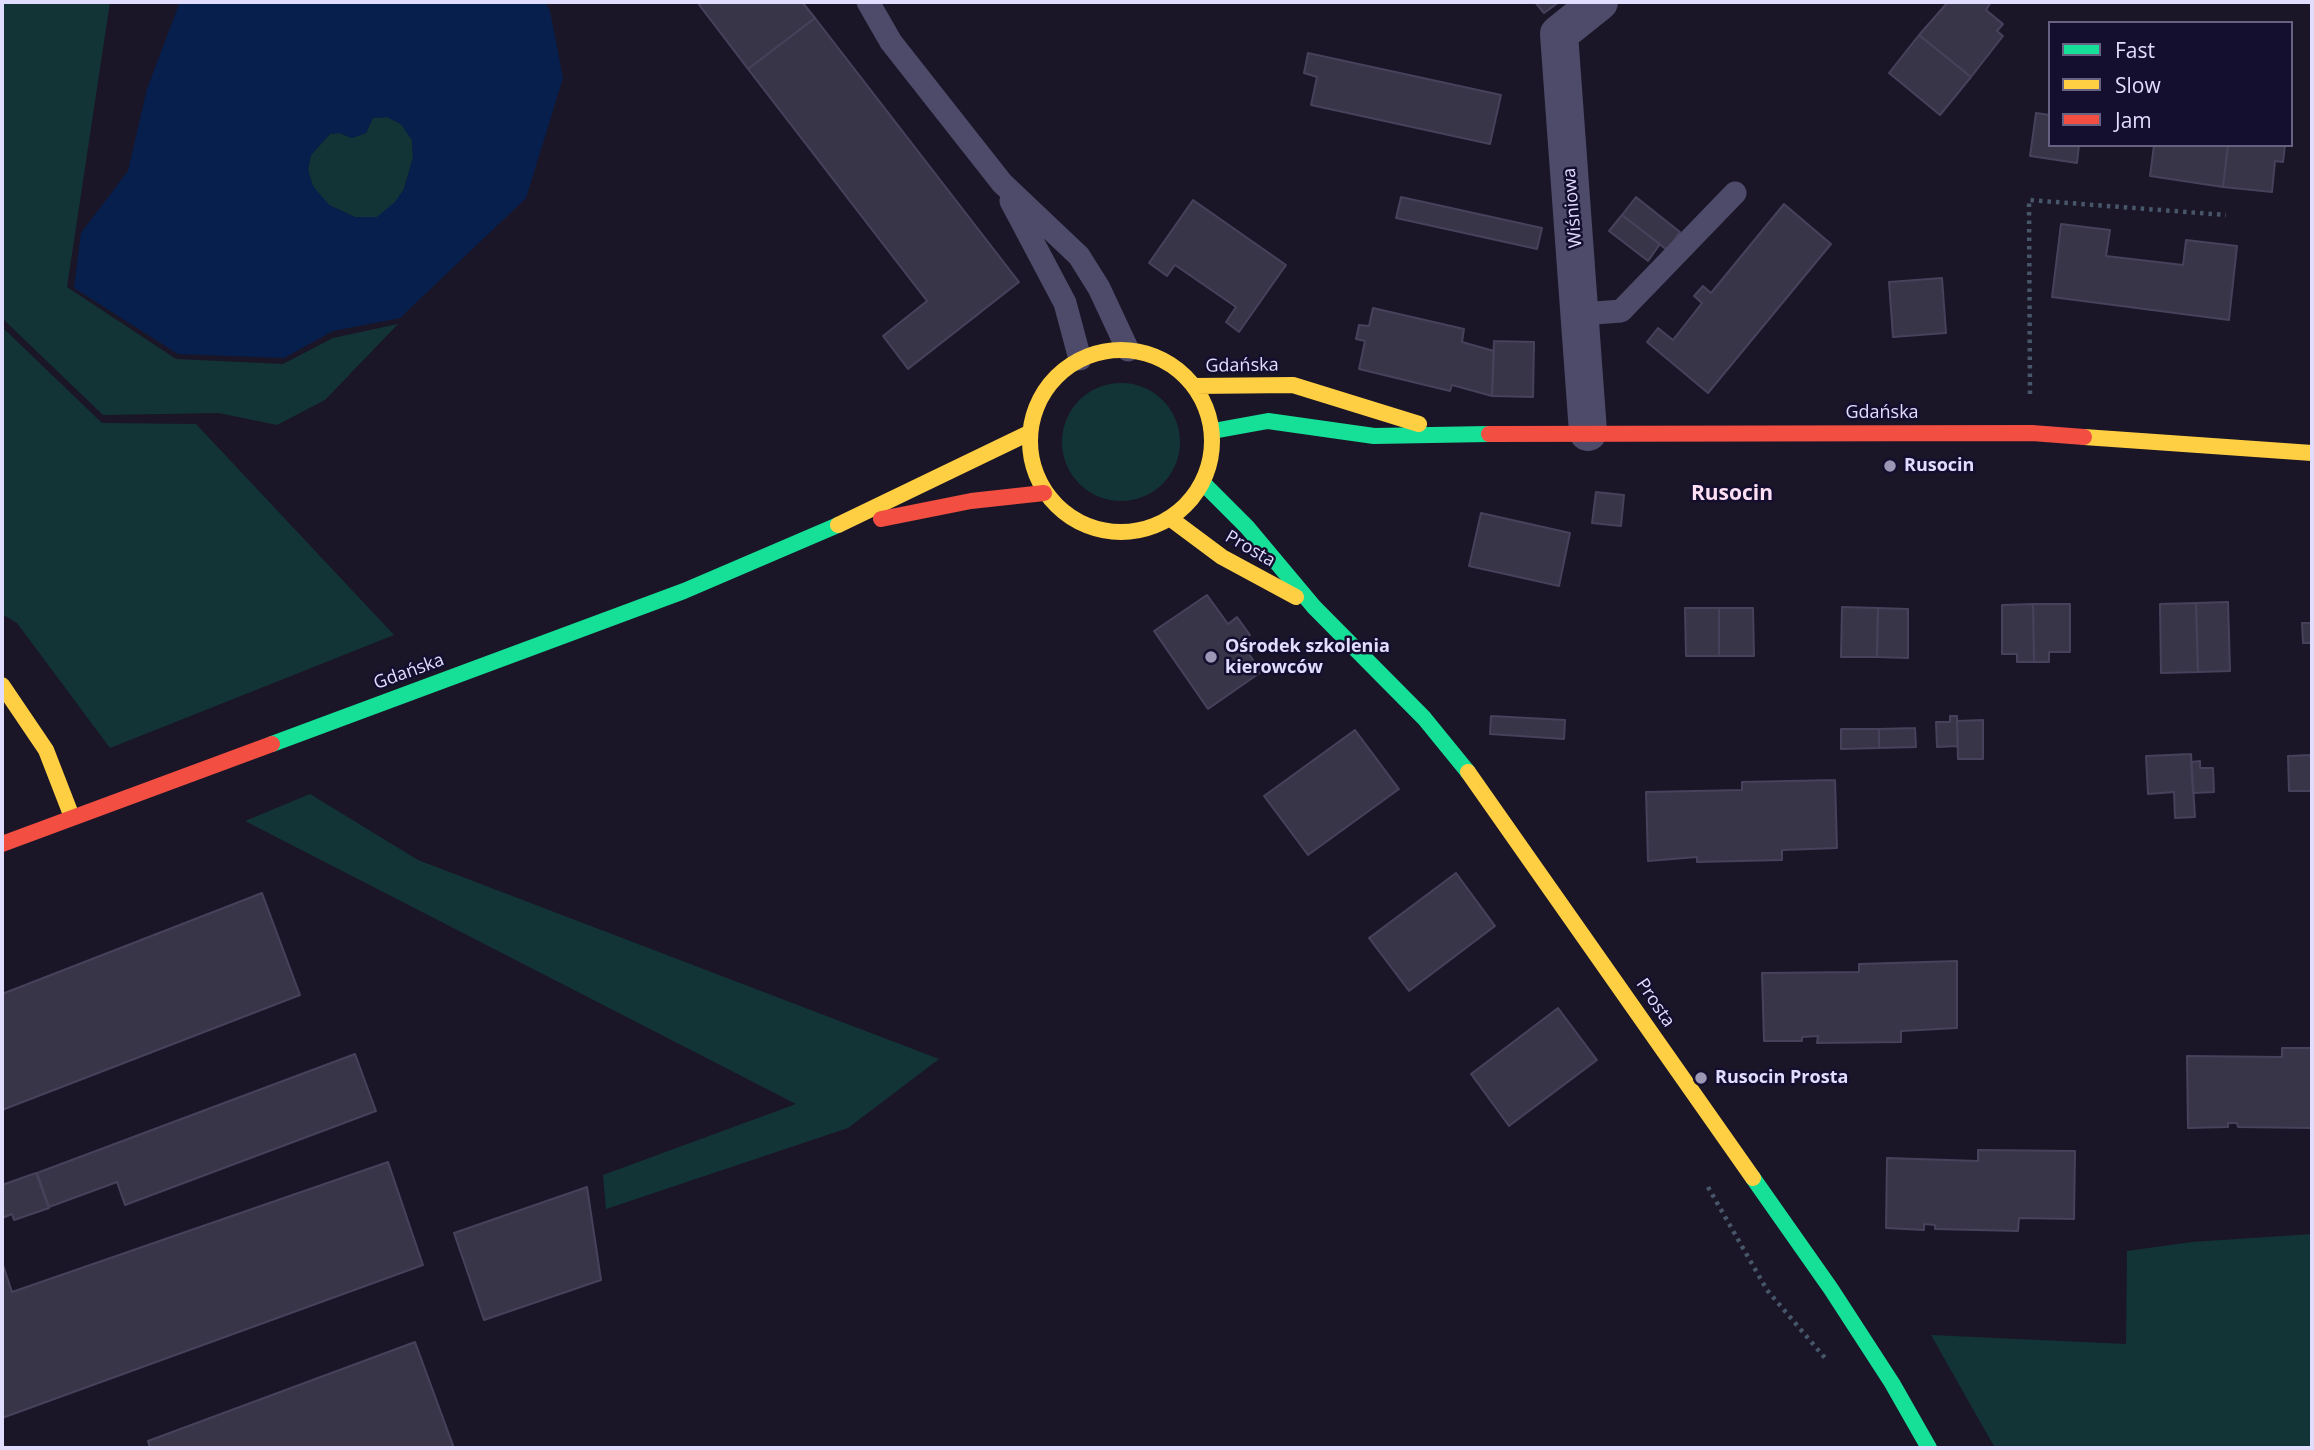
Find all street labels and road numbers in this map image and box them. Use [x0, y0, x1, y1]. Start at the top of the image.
street label: Wiśniowa [1559, 167, 1587, 249]
street label: Gdańska [1205, 355, 1279, 377]
street label: Gdańska [1845, 402, 1919, 424]
street label: Prosta [1221, 526, 1279, 572]
street label: Gdańska [371, 649, 447, 695]
street label: Prosta [1631, 975, 1679, 1031]

